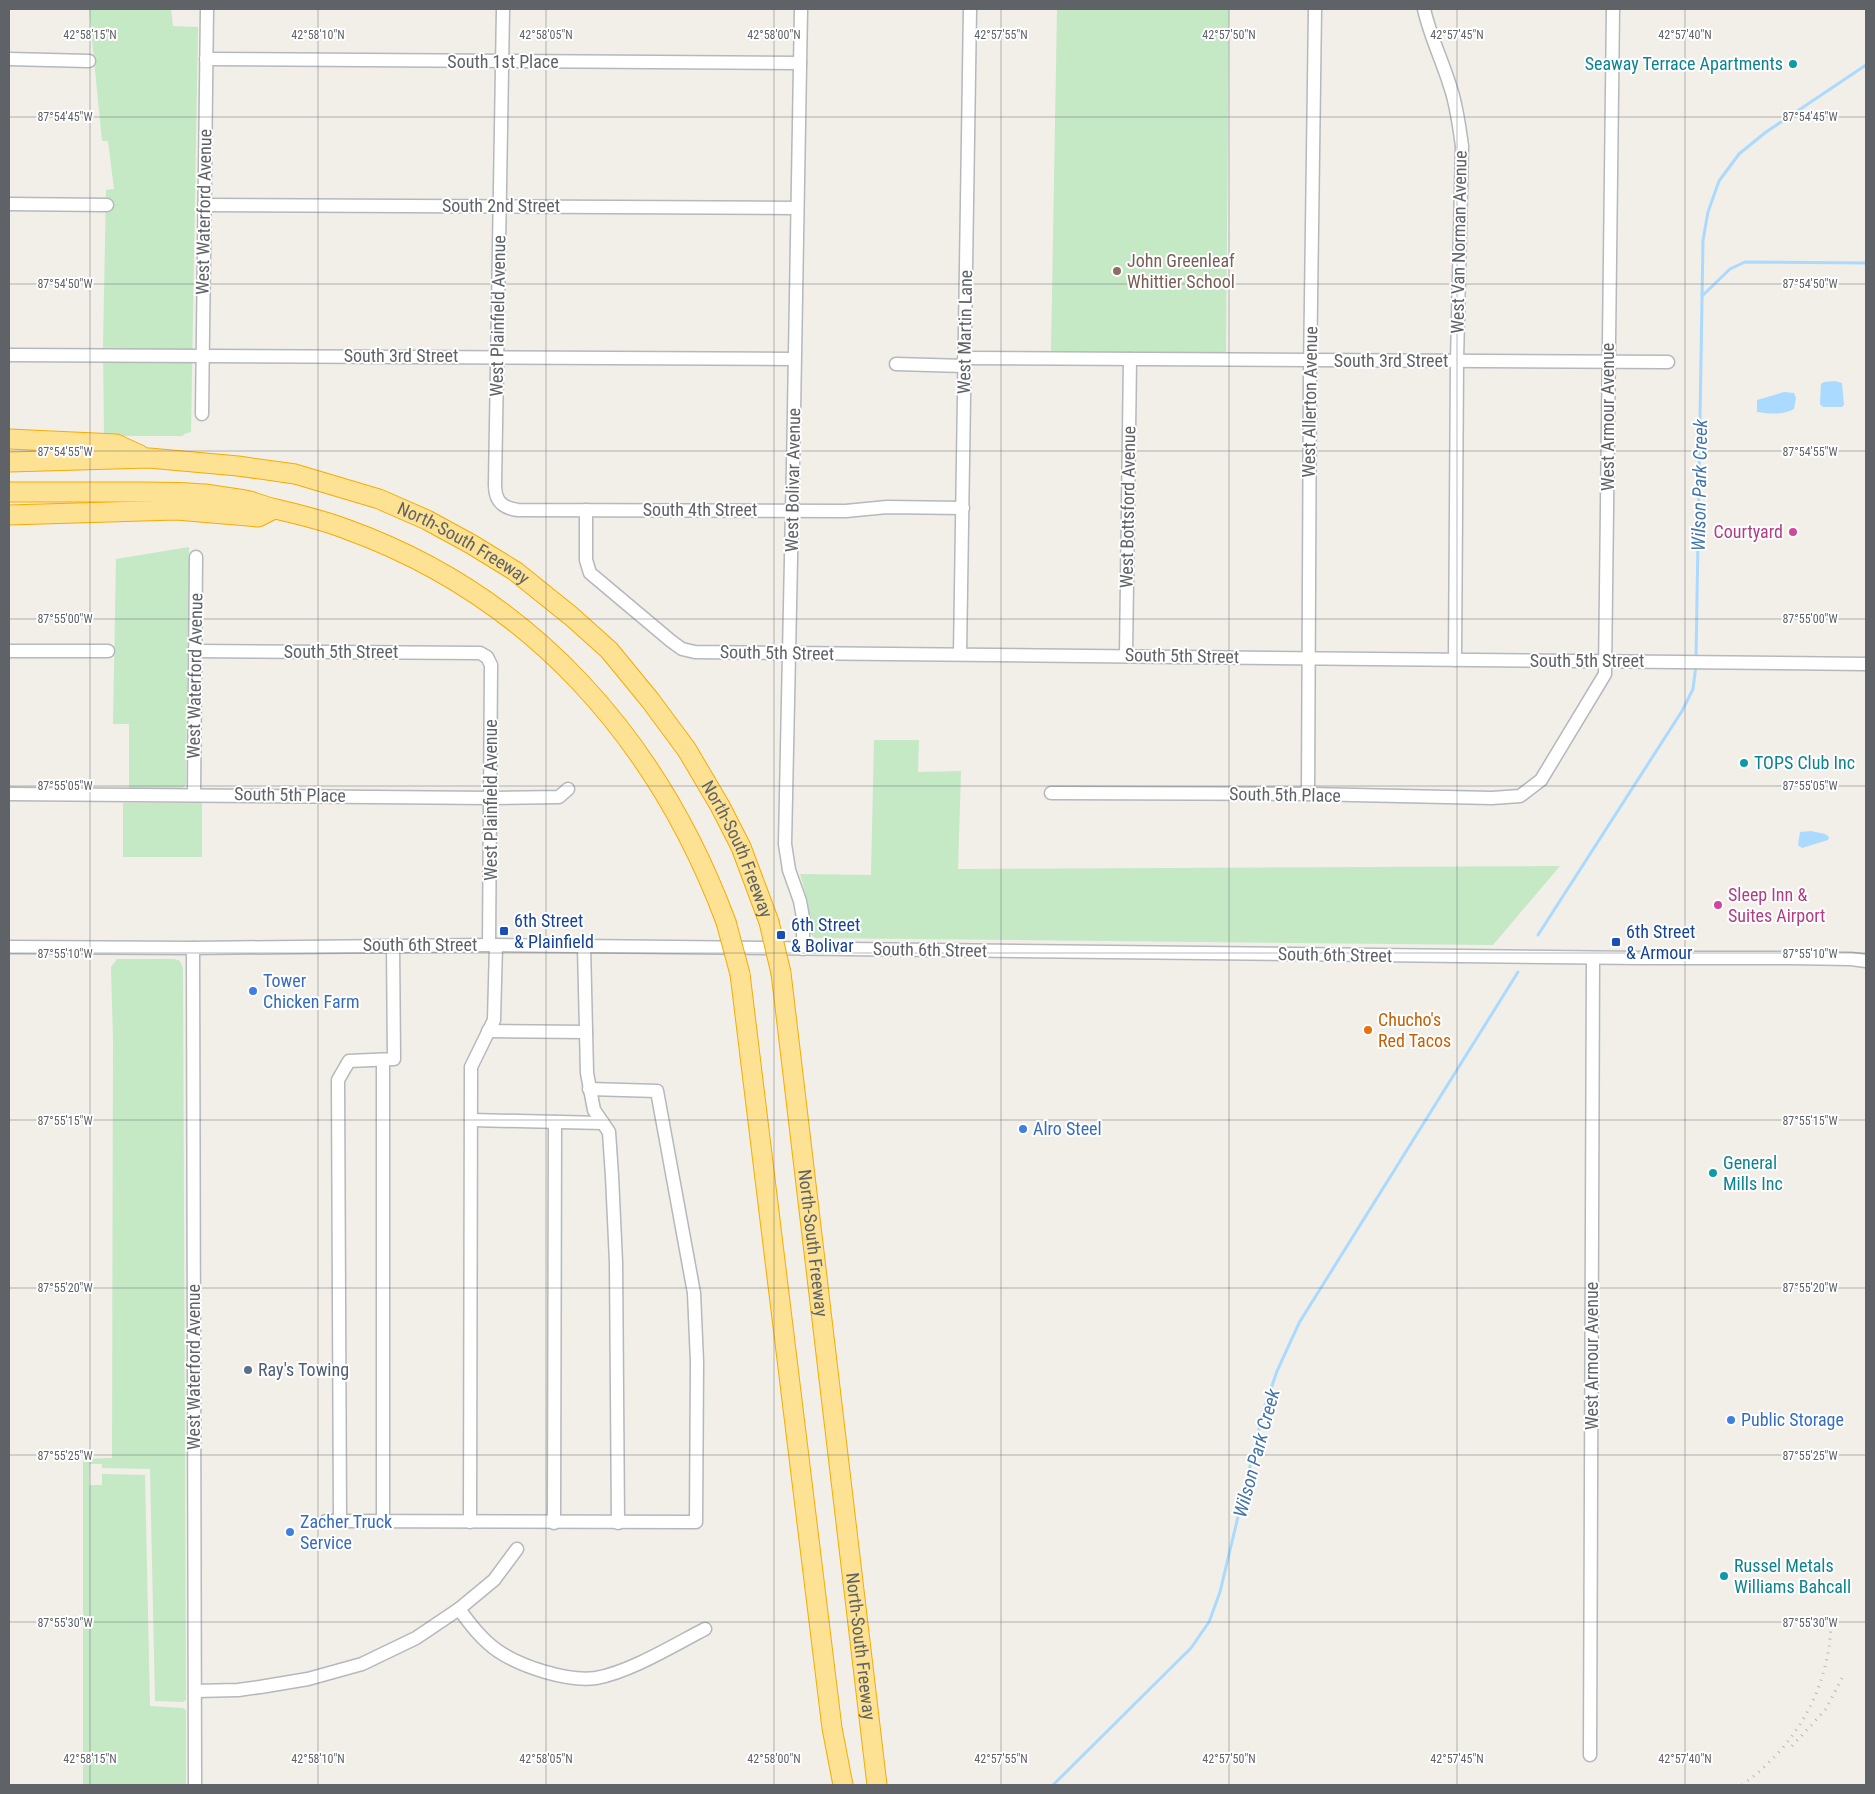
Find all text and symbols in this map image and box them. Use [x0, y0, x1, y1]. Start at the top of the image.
text: 42°58'15"N [63, 28, 117, 42]
text: 42°58'10"N [291, 28, 345, 42]
text: 42°58'05"N [519, 28, 573, 42]
text: 42°58'00"N [747, 28, 801, 42]
text: 42°57'55"N [974, 28, 1028, 42]
text: 42°57'50"N [1202, 28, 1256, 42]
text: 42°57'45"N [1430, 28, 1484, 42]
text: 42°57'40"N [1658, 28, 1712, 42]
street label: South 1st Place [447, 51, 559, 72]
place label: Seaway Terrace Apartments [1585, 53, 1783, 74]
marker: Seaway Terrace Apartments [1787, 58, 1799, 70]
text: 87°54'45"W [37, 110, 93, 124]
text: 87°54'45"W [1782, 110, 1838, 124]
street label: West Waterford Avenue [192, 129, 215, 295]
street label: West Van Norman Avenue [1446, 150, 1471, 334]
street label: South 2nd Street [442, 195, 560, 216]
street label: West Plainfield Avenue [486, 235, 509, 397]
place label: John Greenleaf Whittier School [1127, 250, 1235, 292]
marker: John Greenleaf Whittier School [1111, 265, 1123, 277]
street label: West Martin Lane [953, 270, 976, 394]
text: 87°54'50"W [37, 277, 93, 291]
text: 87°54'50"W [1782, 277, 1838, 291]
street label: West Allerton Avenue [1298, 326, 1321, 478]
street label: West Armour Avenue [1597, 343, 1618, 491]
street label: South 3rd Street [344, 345, 458, 366]
street label: South 3rd Street [1334, 350, 1448, 371]
street label: West Bolivar Avenue [781, 408, 804, 552]
water label: Wilson Park Creek [1687, 418, 1712, 551]
street label: West Bottsford Avenue [1116, 426, 1139, 588]
text: 87°54'55"W [37, 445, 93, 459]
text: 87°54'55"W [1782, 445, 1838, 459]
street label: North-South Freeway [394, 497, 534, 589]
street label: South 4th Street [643, 499, 757, 520]
place label: Courtyard [1714, 521, 1783, 542]
marker: Courtyard [1787, 526, 1799, 538]
street label: West Waterford Avenue [183, 593, 206, 759]
text: 87°55'00"W [37, 612, 93, 626]
text: 87°55'00"W [1782, 612, 1838, 626]
street label: South 5th Street [284, 641, 398, 662]
street label: South 5th Street [720, 641, 834, 664]
street label: South 5th Street [1125, 644, 1239, 667]
street label: South 5th Street [1530, 650, 1644, 671]
street label: West Plainfield Avenue [480, 719, 501, 881]
place label: TOPS Club Inc [1754, 752, 1855, 773]
marker: TOPS Club Inc [1738, 757, 1750, 769]
street label: North-South Freeway [697, 777, 778, 921]
text: 87°55'05"W [37, 779, 93, 793]
text: 87°55'05"W [1782, 779, 1838, 793]
street label: South 5th Place [234, 783, 346, 806]
street label: South 5th Place [1229, 783, 1341, 806]
place label: Sleep Inn & Suites Airport [1728, 884, 1825, 926]
marker: Sleep Inn & Suites Airport [1712, 899, 1724, 911]
place label: 6th Street & Plainfield [514, 910, 594, 952]
place label: 6th Street & Bolivar [791, 914, 860, 956]
place label: 6th Street & Armour [1626, 921, 1695, 963]
marker: 6th Street & Plainfield [498, 925, 510, 937]
marker: 6th Street & Bolivar [775, 929, 787, 941]
street label: South 6th Street [363, 934, 477, 955]
marker: 6th Street & Armour [1610, 936, 1622, 948]
street label: South 6th Street [873, 938, 987, 961]
street label: South 6th Street [1278, 943, 1392, 966]
text: 87°55'10"W [37, 947, 93, 961]
text: 87°55'10"W [1782, 947, 1838, 961]
place label: Tower Chicken Farm [263, 970, 360, 1012]
marker: Tower Chicken Farm [247, 985, 259, 997]
place label: Chucho's Red Tacos [1378, 1009, 1451, 1051]
marker: Chucho's Red Tacos [1362, 1024, 1374, 1036]
text: 87°55'15"W [37, 1114, 93, 1128]
text: 87°55'15"W [1782, 1114, 1838, 1128]
place label: Alro Steel [1033, 1118, 1102, 1139]
marker: Alro Steel [1017, 1123, 1029, 1135]
place label: General Mills Inc [1723, 1152, 1783, 1194]
marker: General Mills Inc [1707, 1167, 1719, 1179]
street label: North-South Freeway [794, 1168, 833, 1318]
text: 87°55'20"W [37, 1281, 93, 1295]
text: 87°55'20"W [1782, 1281, 1838, 1295]
street label: West Armour Avenue [1581, 1282, 1602, 1430]
street label: West Waterford Avenue [183, 1284, 204, 1450]
place label: Ray's Towing [258, 1359, 349, 1380]
marker: Ray's Towing [242, 1364, 254, 1376]
water label: Wilson Park Creek [1228, 1386, 1285, 1520]
place label: Public Storage [1741, 1409, 1844, 1430]
marker: Public Storage [1725, 1414, 1737, 1426]
text: 87°55'25"W [37, 1449, 93, 1463]
text: 87°55'25"W [1782, 1449, 1838, 1463]
place label: Zacher Truck Service [300, 1511, 392, 1553]
marker: Zacher Truck Service [284, 1526, 296, 1538]
place label: Russel Metals Williams Bahcall [1734, 1555, 1851, 1597]
marker: Russel Metals Williams Bahcall [1718, 1570, 1730, 1582]
street label: North-South Freeway [842, 1571, 880, 1722]
text: 87°55'30"W [37, 1616, 93, 1630]
text: 87°55'30"W [1782, 1616, 1838, 1630]
text: 42°58'15"N [63, 1752, 117, 1766]
text: 42°58'10"N [291, 1752, 345, 1766]
text: 42°58'05"N [519, 1752, 573, 1766]
text: 42°58'00"N [747, 1752, 801, 1766]
text: 42°57'55"N [974, 1752, 1028, 1766]
text: 42°57'50"N [1202, 1752, 1256, 1766]
text: 42°57'45"N [1430, 1752, 1484, 1766]
text: 42°57'40"N [1658, 1752, 1712, 1766]

